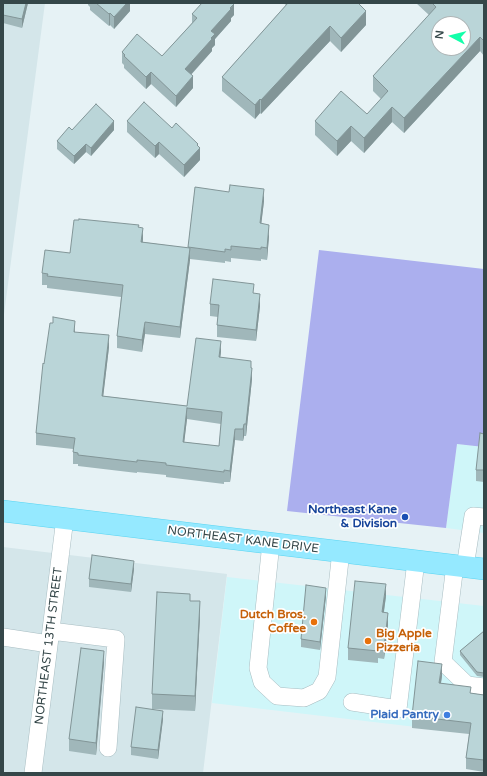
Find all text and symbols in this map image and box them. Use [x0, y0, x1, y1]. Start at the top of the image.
north arrow [431, 16, 471, 56]
text: N [433, 29, 447, 40]
place label: Northeast Kane & Division [308, 503, 397, 531]
marker: Northeast Kane & Division [400, 512, 410, 522]
street label: NORTHEAST KANE DRIVE [166, 524, 320, 556]
street label: NORTHEAST 13TH STREET [32, 567, 66, 725]
place label: Dutch Bros. Coffee [240, 608, 306, 636]
marker: Dutch Bros. Coffee [309, 617, 319, 627]
place label: Big Apple Pizzeria [376, 627, 432, 655]
marker: Big Apple Pizzeria [363, 636, 373, 646]
place label: Plaid Pantry [370, 708, 439, 722]
marker: Plaid Pantry [442, 710, 452, 720]

